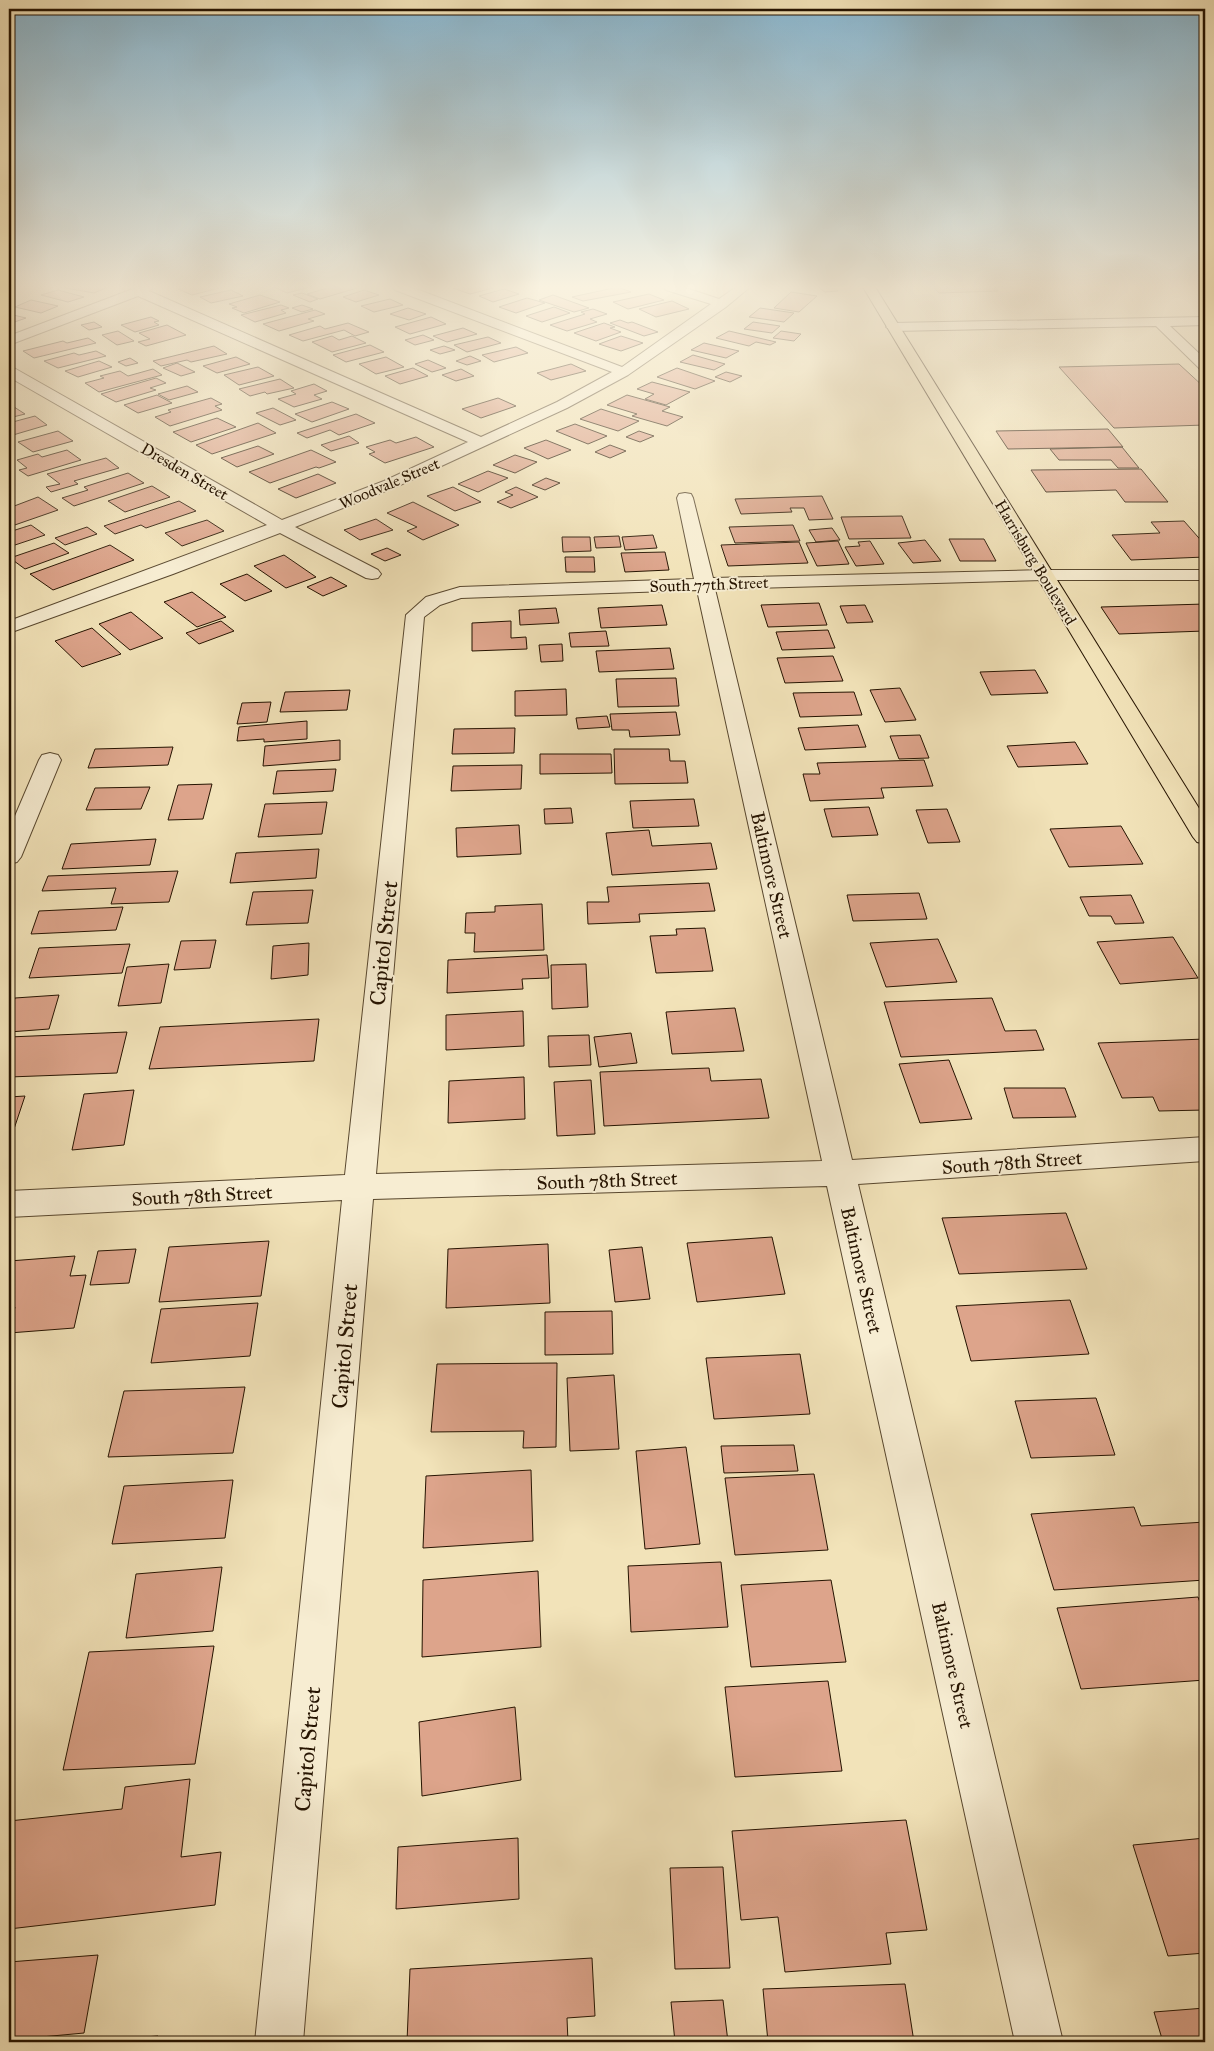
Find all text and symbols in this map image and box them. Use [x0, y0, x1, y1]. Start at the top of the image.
street label: Dresden Street [138, 439, 232, 504]
street label: Woodvale Street [336, 454, 443, 513]
street label: Harrisburg Boulevard [990, 496, 1080, 629]
street label: South 77th Street [649, 573, 769, 596]
street label: Baltimore Street [746, 810, 797, 941]
street label: Capitol Street [364, 879, 404, 1007]
street label: South 78th Street [941, 1146, 1083, 1179]
street label: South 78th Street [536, 1167, 678, 1194]
street label: South 78th Street [131, 1180, 273, 1211]
street label: Baltimore Street [836, 1205, 887, 1336]
street label: Capitol Street [326, 1282, 363, 1410]
street label: Baltimore Street [927, 1600, 978, 1731]
street label: Capitol Street [289, 1685, 326, 1813]

